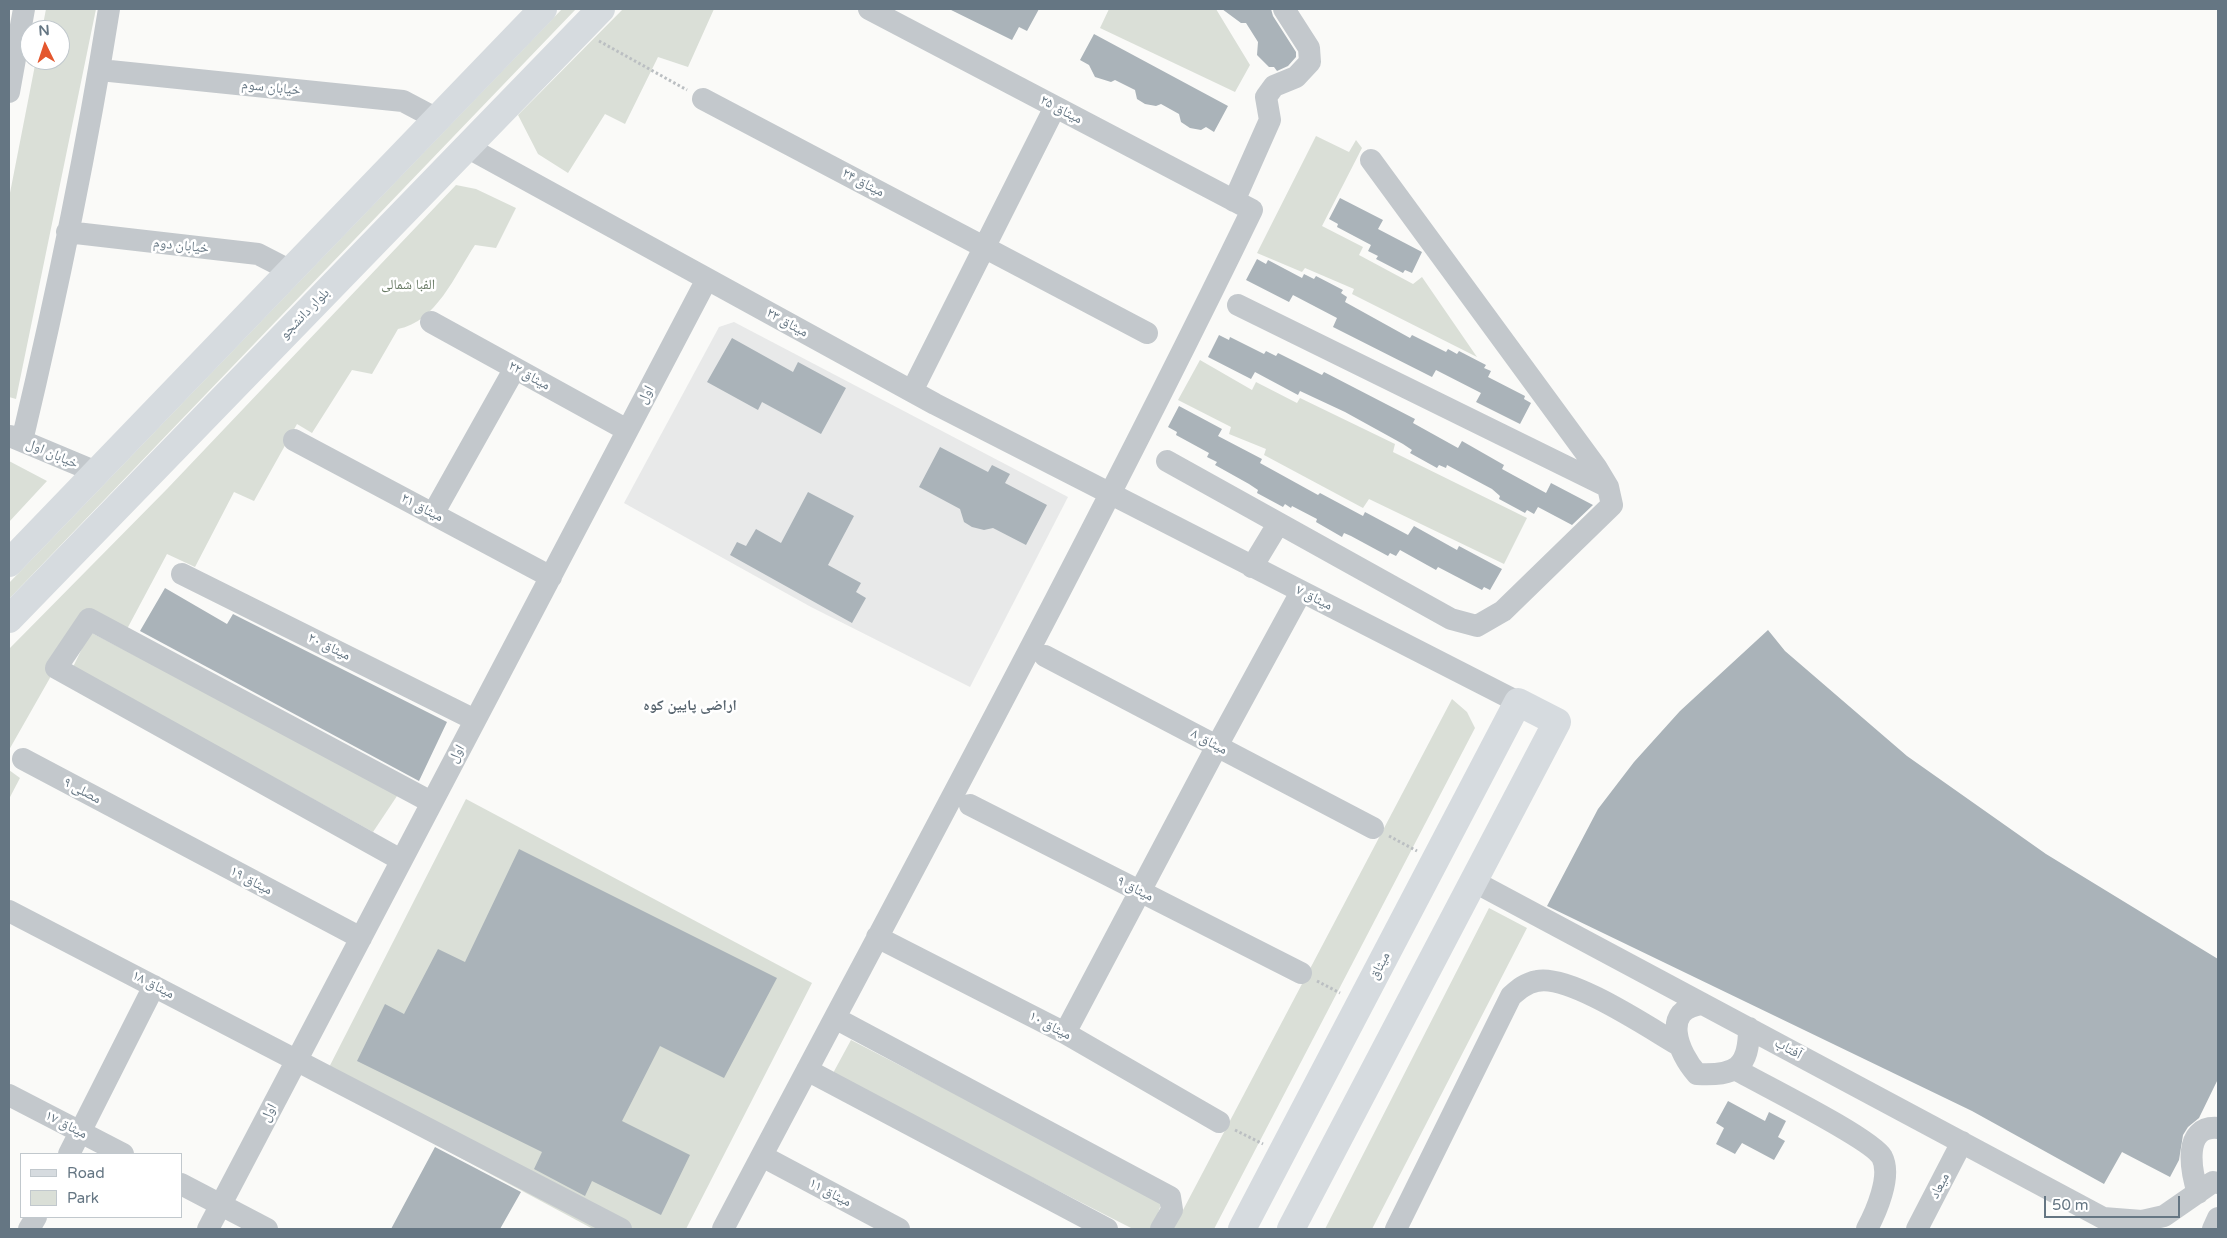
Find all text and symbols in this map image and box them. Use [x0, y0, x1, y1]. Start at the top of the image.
north arrow [20, 20, 70, 70]
text: N [38, 22, 50, 39]
street label: خیابان سوم [241, 77, 301, 99]
street label: میثاق ۲۵ [1037, 92, 1085, 128]
street label: میثاق ۲۴ [839, 165, 887, 201]
street label: خیابان دوم [152, 235, 210, 257]
park label: الفبا شمالی [381, 277, 435, 293]
street label: بلوار دانشجو [277, 285, 333, 343]
street label: میثاق ۲۳ [763, 305, 811, 341]
street label: میثاق ۲۲ [505, 358, 553, 394]
street label: اول [634, 383, 658, 407]
street label: خیابان اول [23, 436, 81, 472]
street label: میثاق ۲۱ [398, 490, 446, 526]
street label: میثاق ۷ [1293, 582, 1335, 614]
street label: میثاق ۲۰ [305, 630, 353, 664]
district label: اراضی پایین کوه [643, 697, 737, 715]
street label: میثاق ۸ [1188, 725, 1230, 759]
street label: اول [445, 742, 469, 766]
street label: مصلی ۹ [60, 774, 104, 808]
street label: میثاق ۱۹ [227, 863, 275, 899]
street label: میثاق ۹ [1114, 873, 1156, 905]
street label: میثاق [1366, 949, 1394, 983]
street label: میثاق ۱۸ [129, 967, 177, 1003]
street label: میثاق ۱۰ [1026, 1008, 1074, 1044]
street label: آفتاب [1771, 1035, 1805, 1063]
street label: اول [257, 1101, 281, 1125]
street label: میثاق ۱۷ [42, 1107, 90, 1143]
legend [20, 1153, 182, 1218]
text: Road [67, 1164, 105, 1182]
street label: میعاد [1926, 1170, 1954, 1202]
street label: میثاق ۱۱ [806, 1175, 854, 1211]
scale bar [2047, 1186, 2183, 1218]
text: Park [67, 1189, 99, 1207]
text: 50 m [2052, 1196, 2089, 1214]

